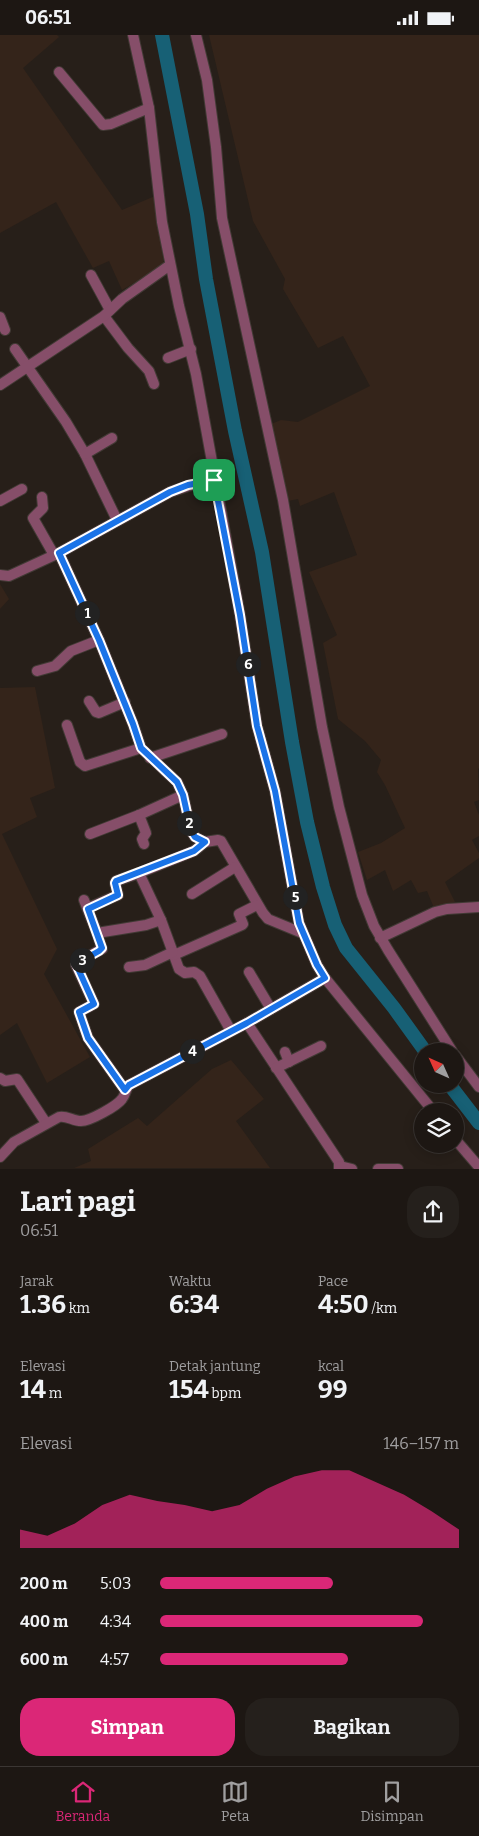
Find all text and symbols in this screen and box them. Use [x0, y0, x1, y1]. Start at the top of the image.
text: 06:51 [25, 6, 71, 29]
pin [193, 459, 235, 501]
icon: arrive [200, 466, 228, 494]
pin: 1 [74, 601, 100, 625]
text: 1 [84, 605, 91, 622]
pin: 6 [236, 651, 260, 677]
text: 6 [244, 656, 253, 673]
pin: 2 [176, 811, 202, 835]
text: 2 [186, 815, 193, 832]
pin: 5 [282, 885, 308, 909]
text: 5 [292, 889, 299, 906]
pin: 3 [70, 947, 94, 973]
text: 3 [78, 952, 87, 969]
pin: 4 [180, 1039, 204, 1063]
text: 4 [188, 1043, 197, 1060]
north arrow [414, 1043, 464, 1093]
map controls [414, 1043, 464, 1153]
button: layers [414, 1103, 464, 1153]
text: Lari pagi [20, 1185, 136, 1218]
button: share [407, 1186, 459, 1238]
text: 06:51 [20, 1221, 58, 1240]
text: Jarak [20, 1273, 53, 1290]
text: Waktu [169, 1273, 211, 1290]
text: Pace [318, 1273, 348, 1290]
text: 1.36 [20, 1290, 66, 1320]
text: 6:34 [169, 1290, 219, 1320]
text: 4:50 [318, 1290, 369, 1320]
text: km [66, 1300, 90, 1317]
text: /km [369, 1300, 397, 1317]
text: Elevasi [20, 1358, 66, 1375]
text: Detak jantung [169, 1358, 261, 1375]
text: kcal [318, 1358, 344, 1375]
text: 14 [20, 1375, 46, 1405]
text: 154 [169, 1375, 209, 1405]
text: 99 [318, 1375, 348, 1405]
text: m [46, 1385, 62, 1402]
text: bpm [209, 1385, 241, 1402]
text: Elevasi [20, 1434, 72, 1453]
text: 146–157 m [383, 1434, 459, 1453]
text: 200 m [20, 1574, 67, 1593]
text: 5:03 [100, 1574, 131, 1593]
text: 400 m [20, 1612, 68, 1631]
text: 4:34 [100, 1612, 131, 1631]
text: 600 m [20, 1650, 68, 1669]
text: 4:57 [100, 1650, 129, 1669]
button: Simpan [20, 1698, 235, 1756]
button: Bagikan [245, 1698, 459, 1756]
tab: Beranda [56, 1778, 110, 1825]
tab: Peta [221, 1778, 249, 1825]
tab: Disimpan [360, 1778, 424, 1825]

